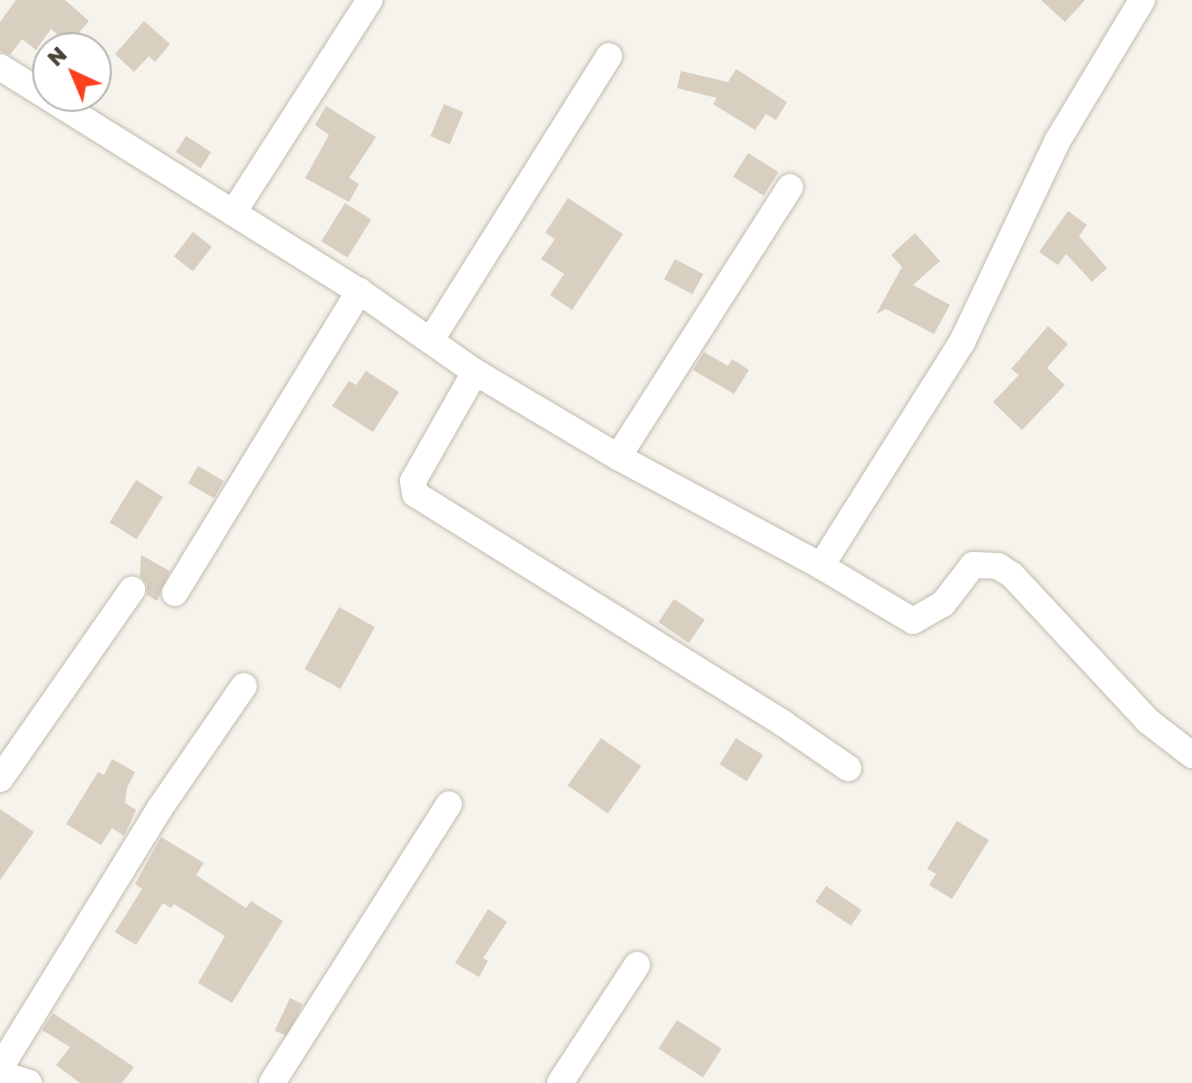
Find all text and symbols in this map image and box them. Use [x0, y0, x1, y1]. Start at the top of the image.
north arrow [32, 32, 112, 112]
text: N [41, 40, 72, 71]

